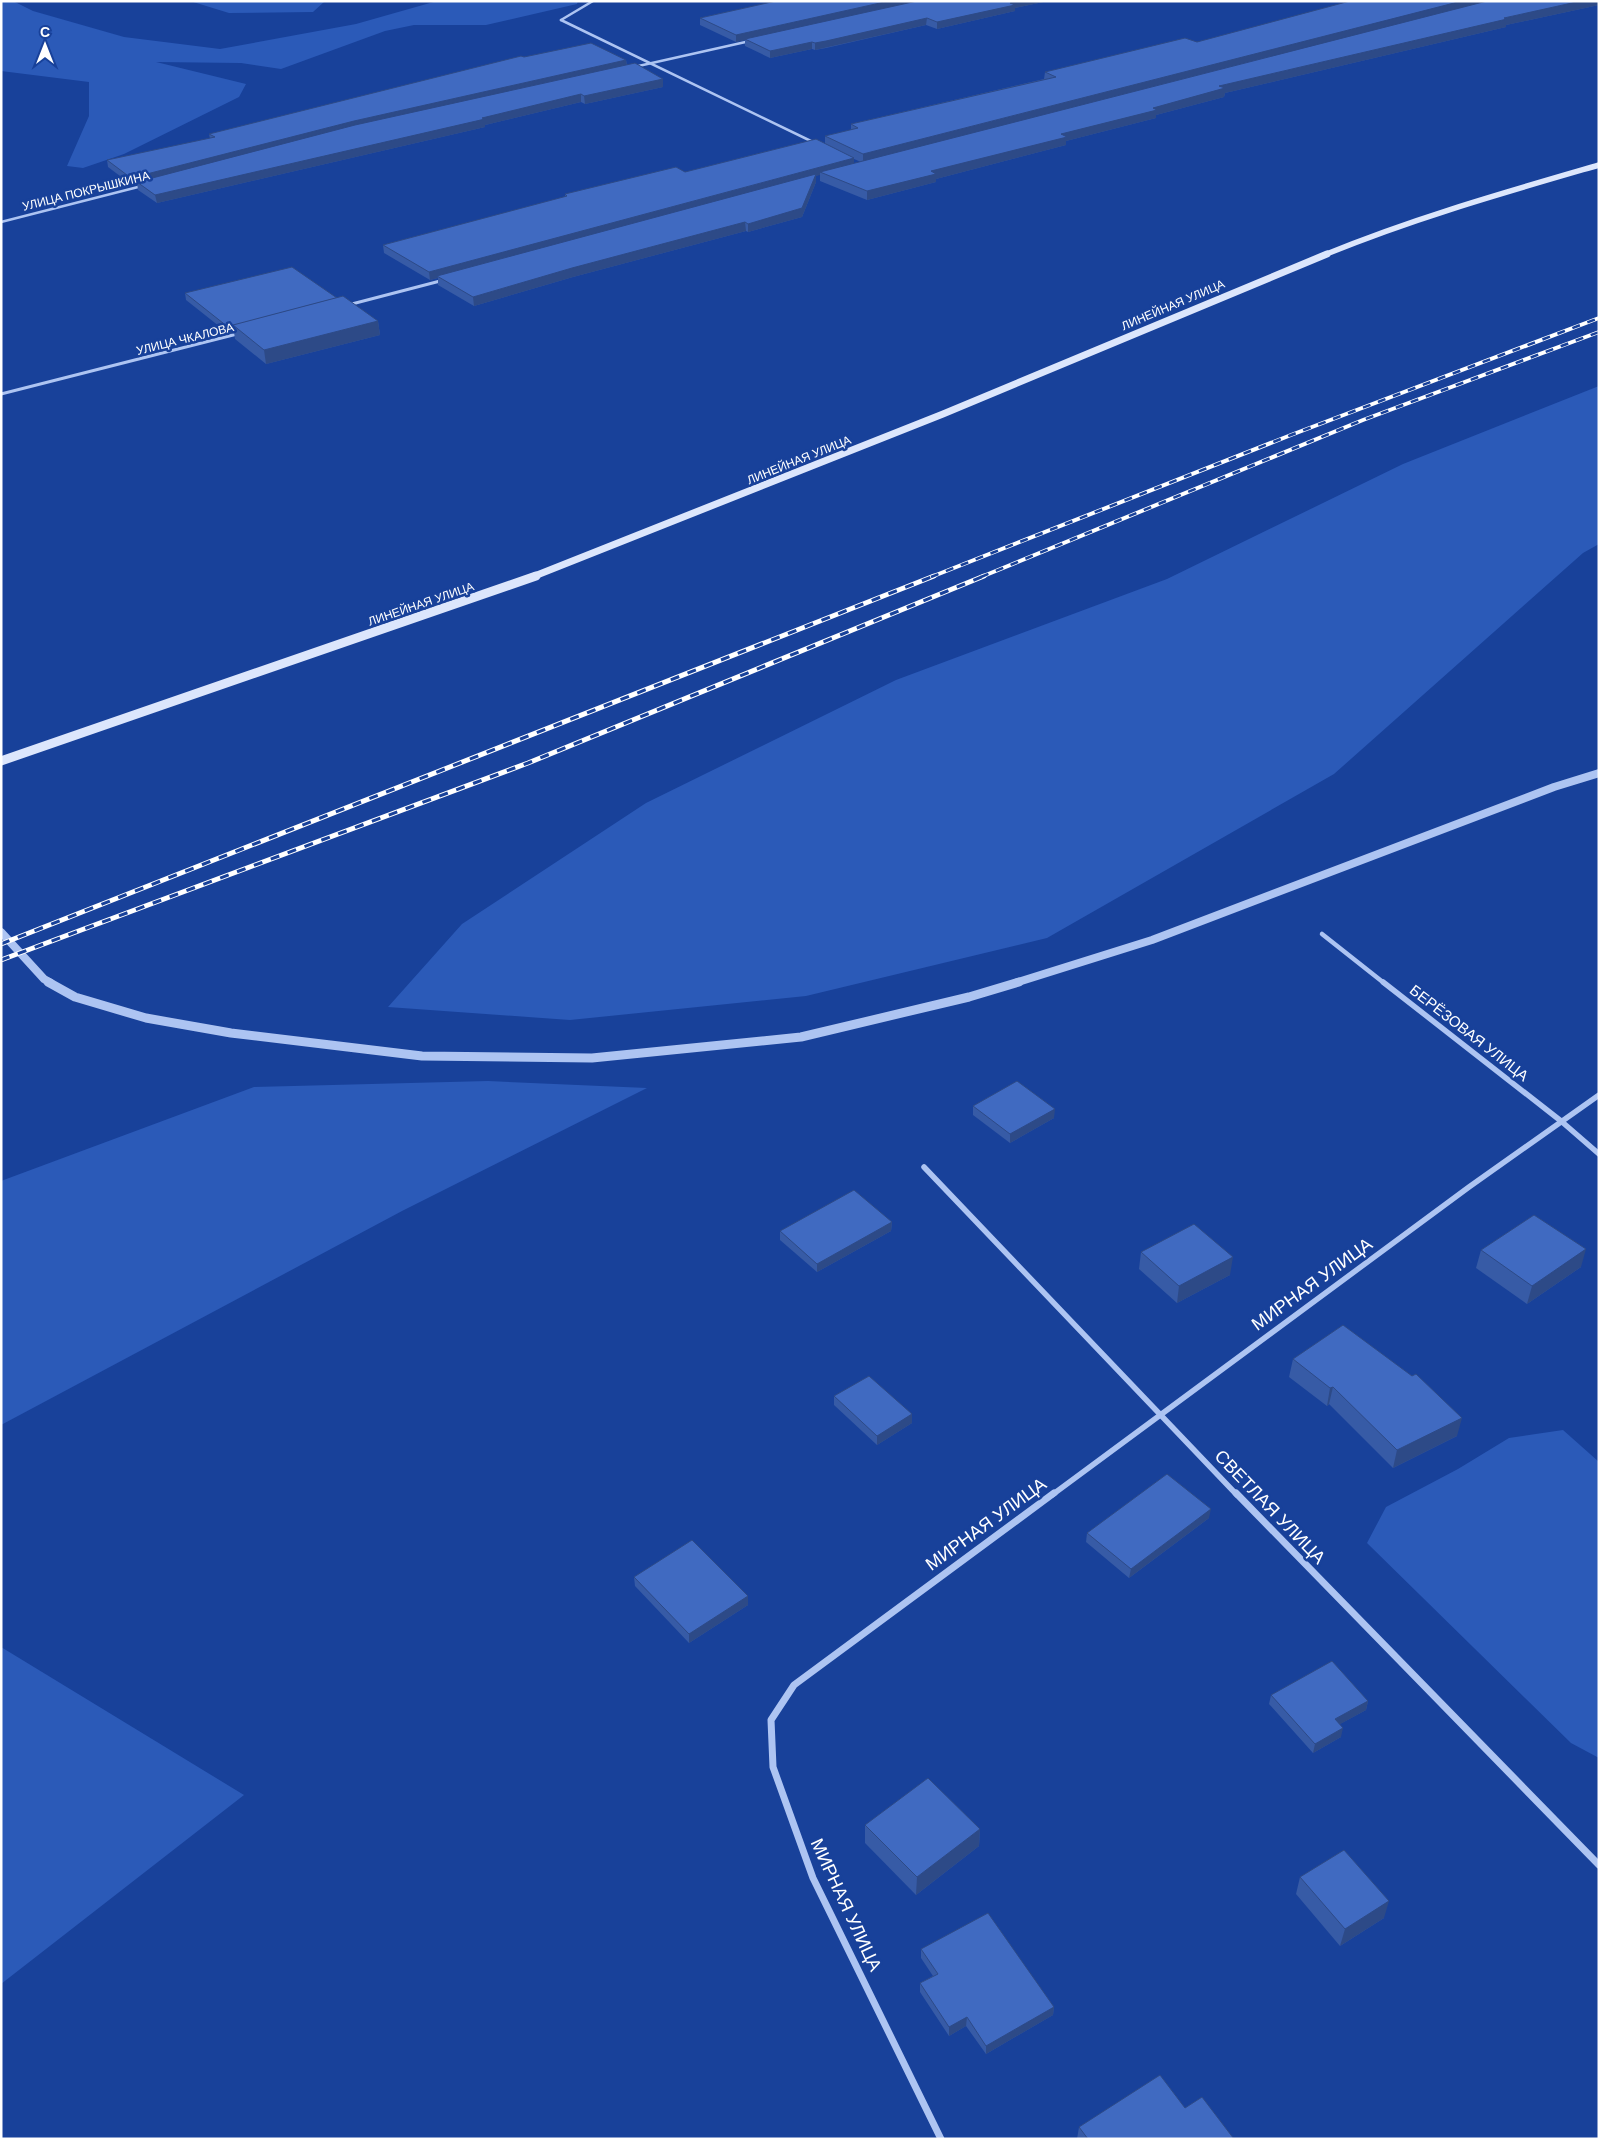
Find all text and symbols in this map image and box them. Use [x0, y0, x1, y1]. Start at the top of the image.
north arrow [20, 20, 70, 70]
text: С [40, 24, 50, 40]
street label: УЛИЦА ПОКРЫШКИНА [21, 168, 151, 214]
street label: ЛИНЕЙНАЯ УЛИЦА [1119, 276, 1227, 333]
street label: УЛИЦА ЧКАЛОВА [135, 320, 235, 358]
street label: ЛИНЕЙНАЯ УЛИЦА [745, 432, 853, 487]
street label: ЛИНЕЙНАЯ УЛИЦА [366, 578, 476, 629]
street label: БЕРЁЗОВАЯ УЛИЦА [1407, 981, 1532, 1084]
street label: МИРНАЯ УЛИЦА [1248, 1234, 1376, 1334]
street label: СВЕТЛАЯ УЛИЦА [1211, 1446, 1329, 1568]
street label: МИРНАЯ УЛИЦА [922, 1474, 1050, 1574]
street label: МИРНАЯ УЛИЦА [807, 1836, 885, 1974]

